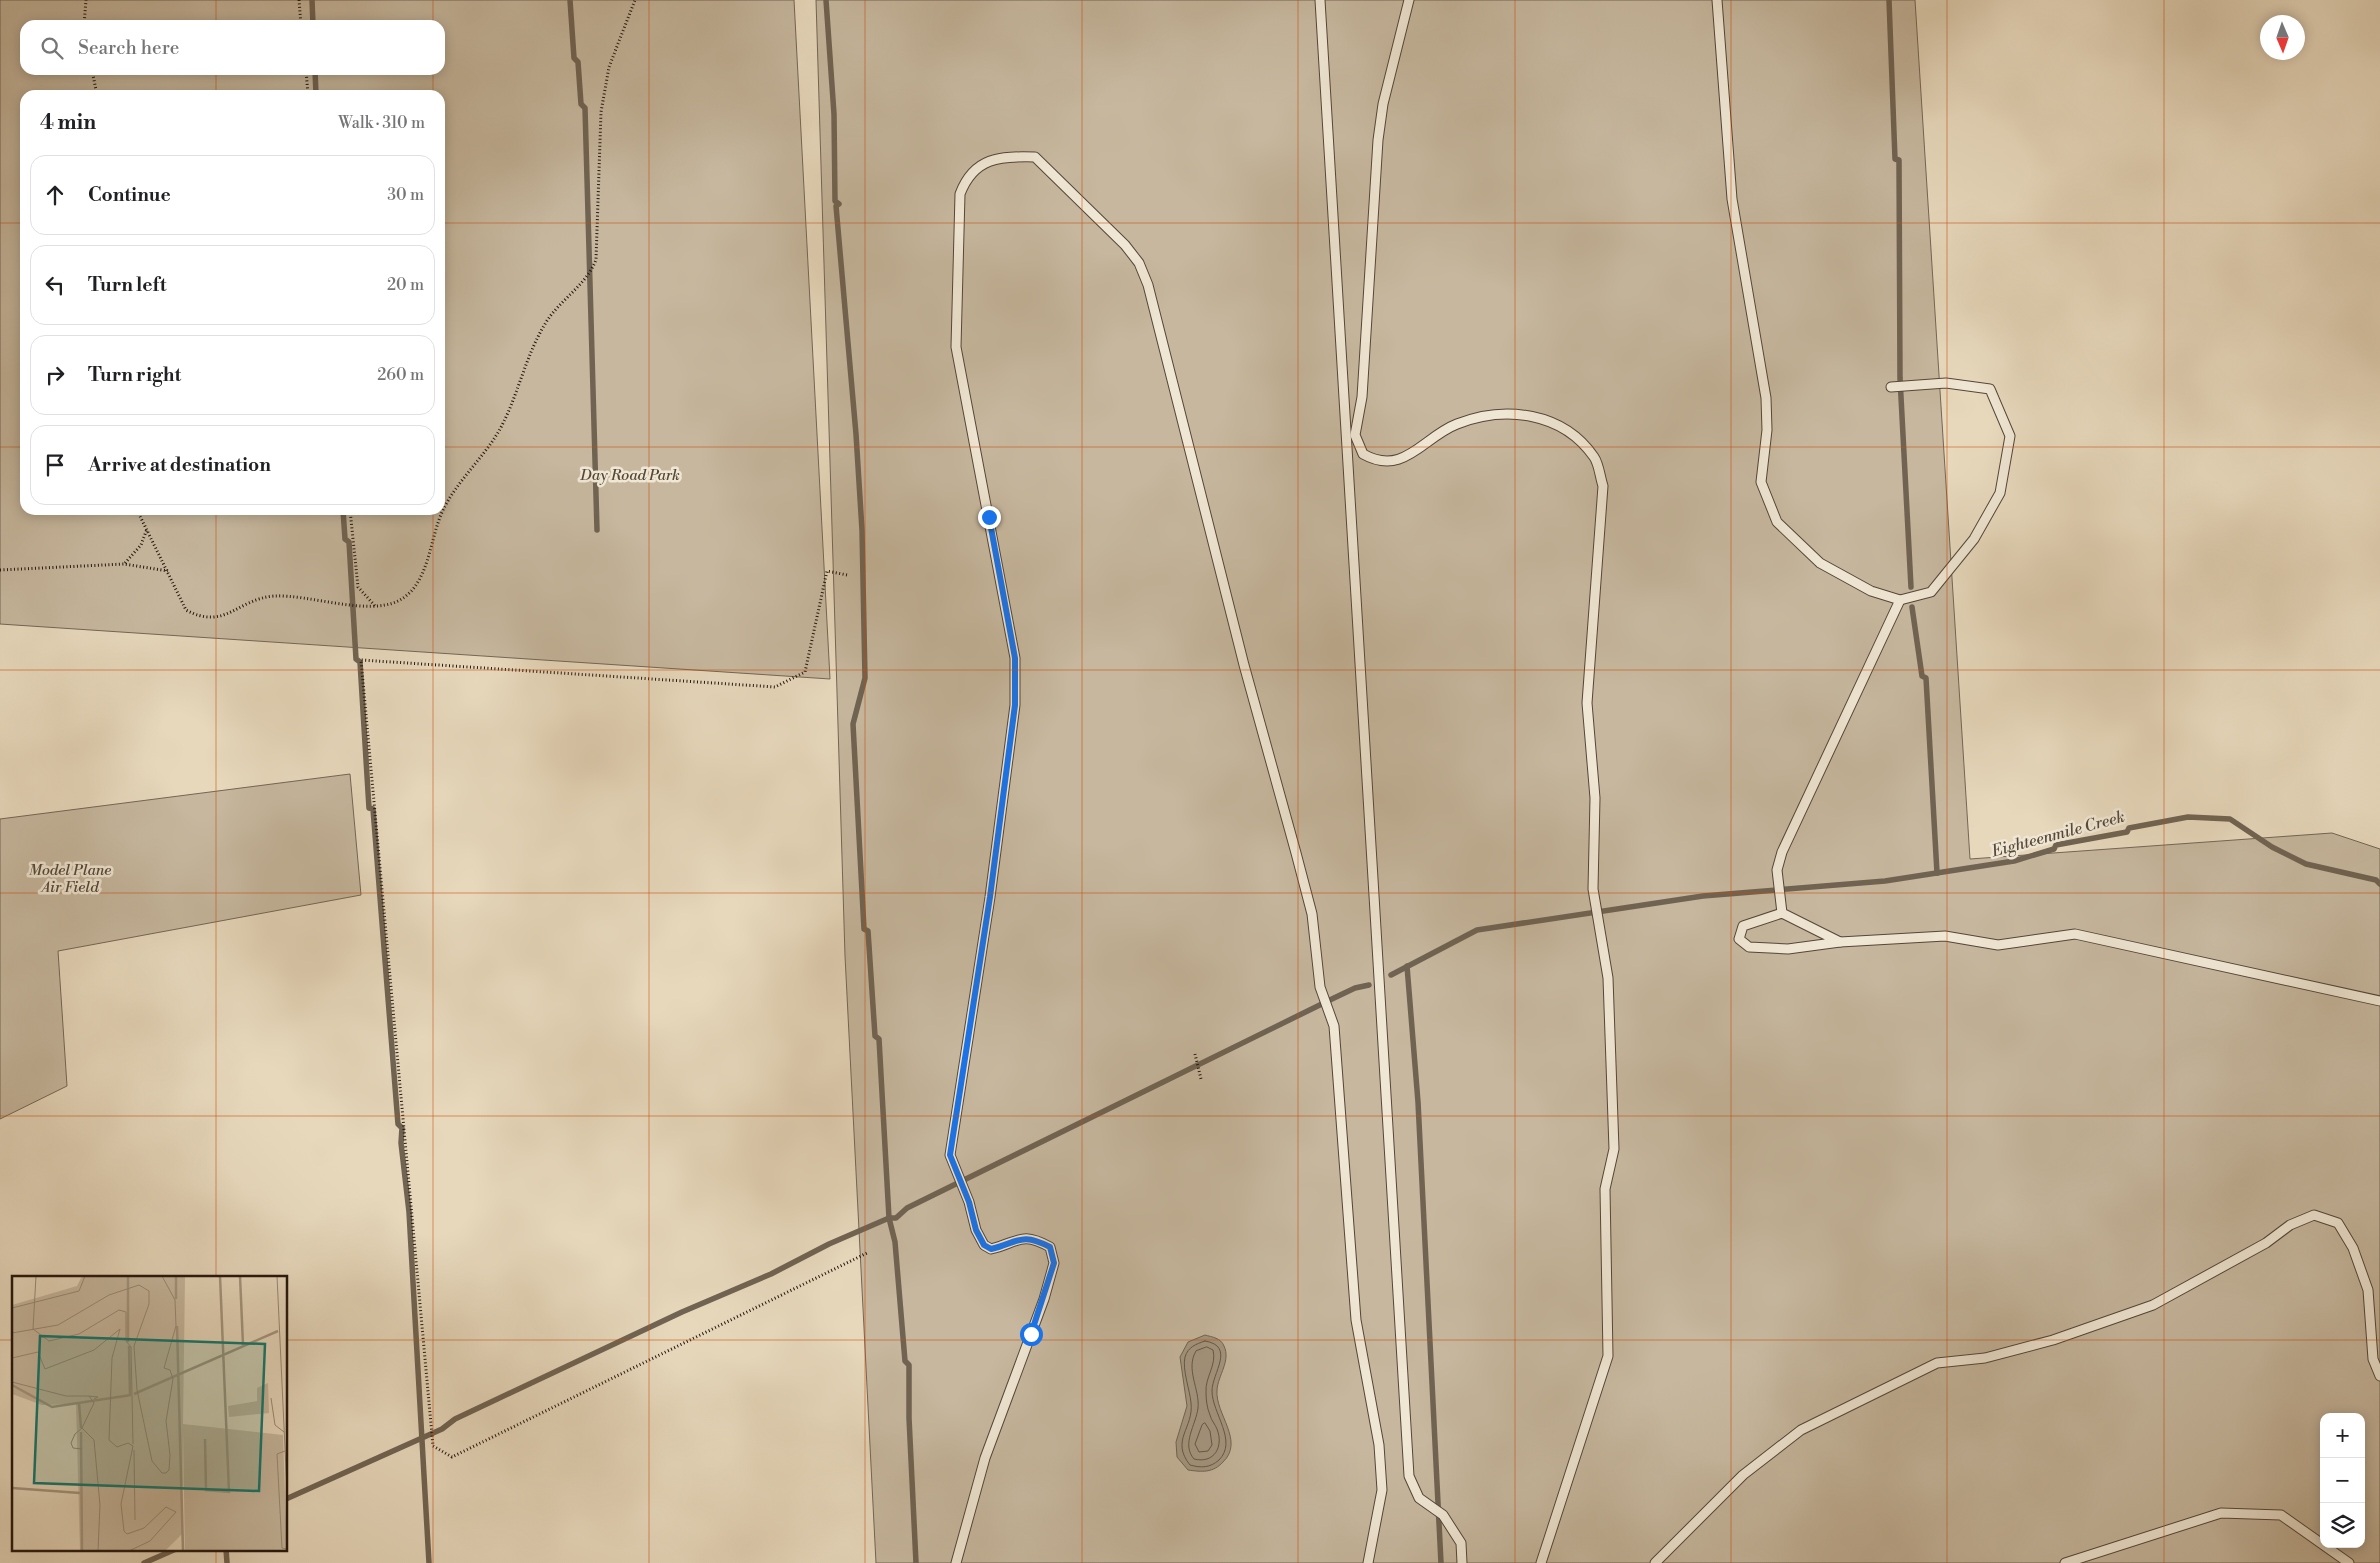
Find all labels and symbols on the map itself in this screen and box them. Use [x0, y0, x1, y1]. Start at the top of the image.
north arrow [2260, 15, 2305, 60]
park label: Day Road Park [579, 466, 680, 485]
route end [978, 506, 1001, 529]
water label: Eighteenmile Creek [1989, 807, 2127, 862]
park label: Model Plane Air Field [29, 861, 111, 897]
inset map [12, 1276, 288, 1550]
route start [1020, 1323, 1043, 1346]

